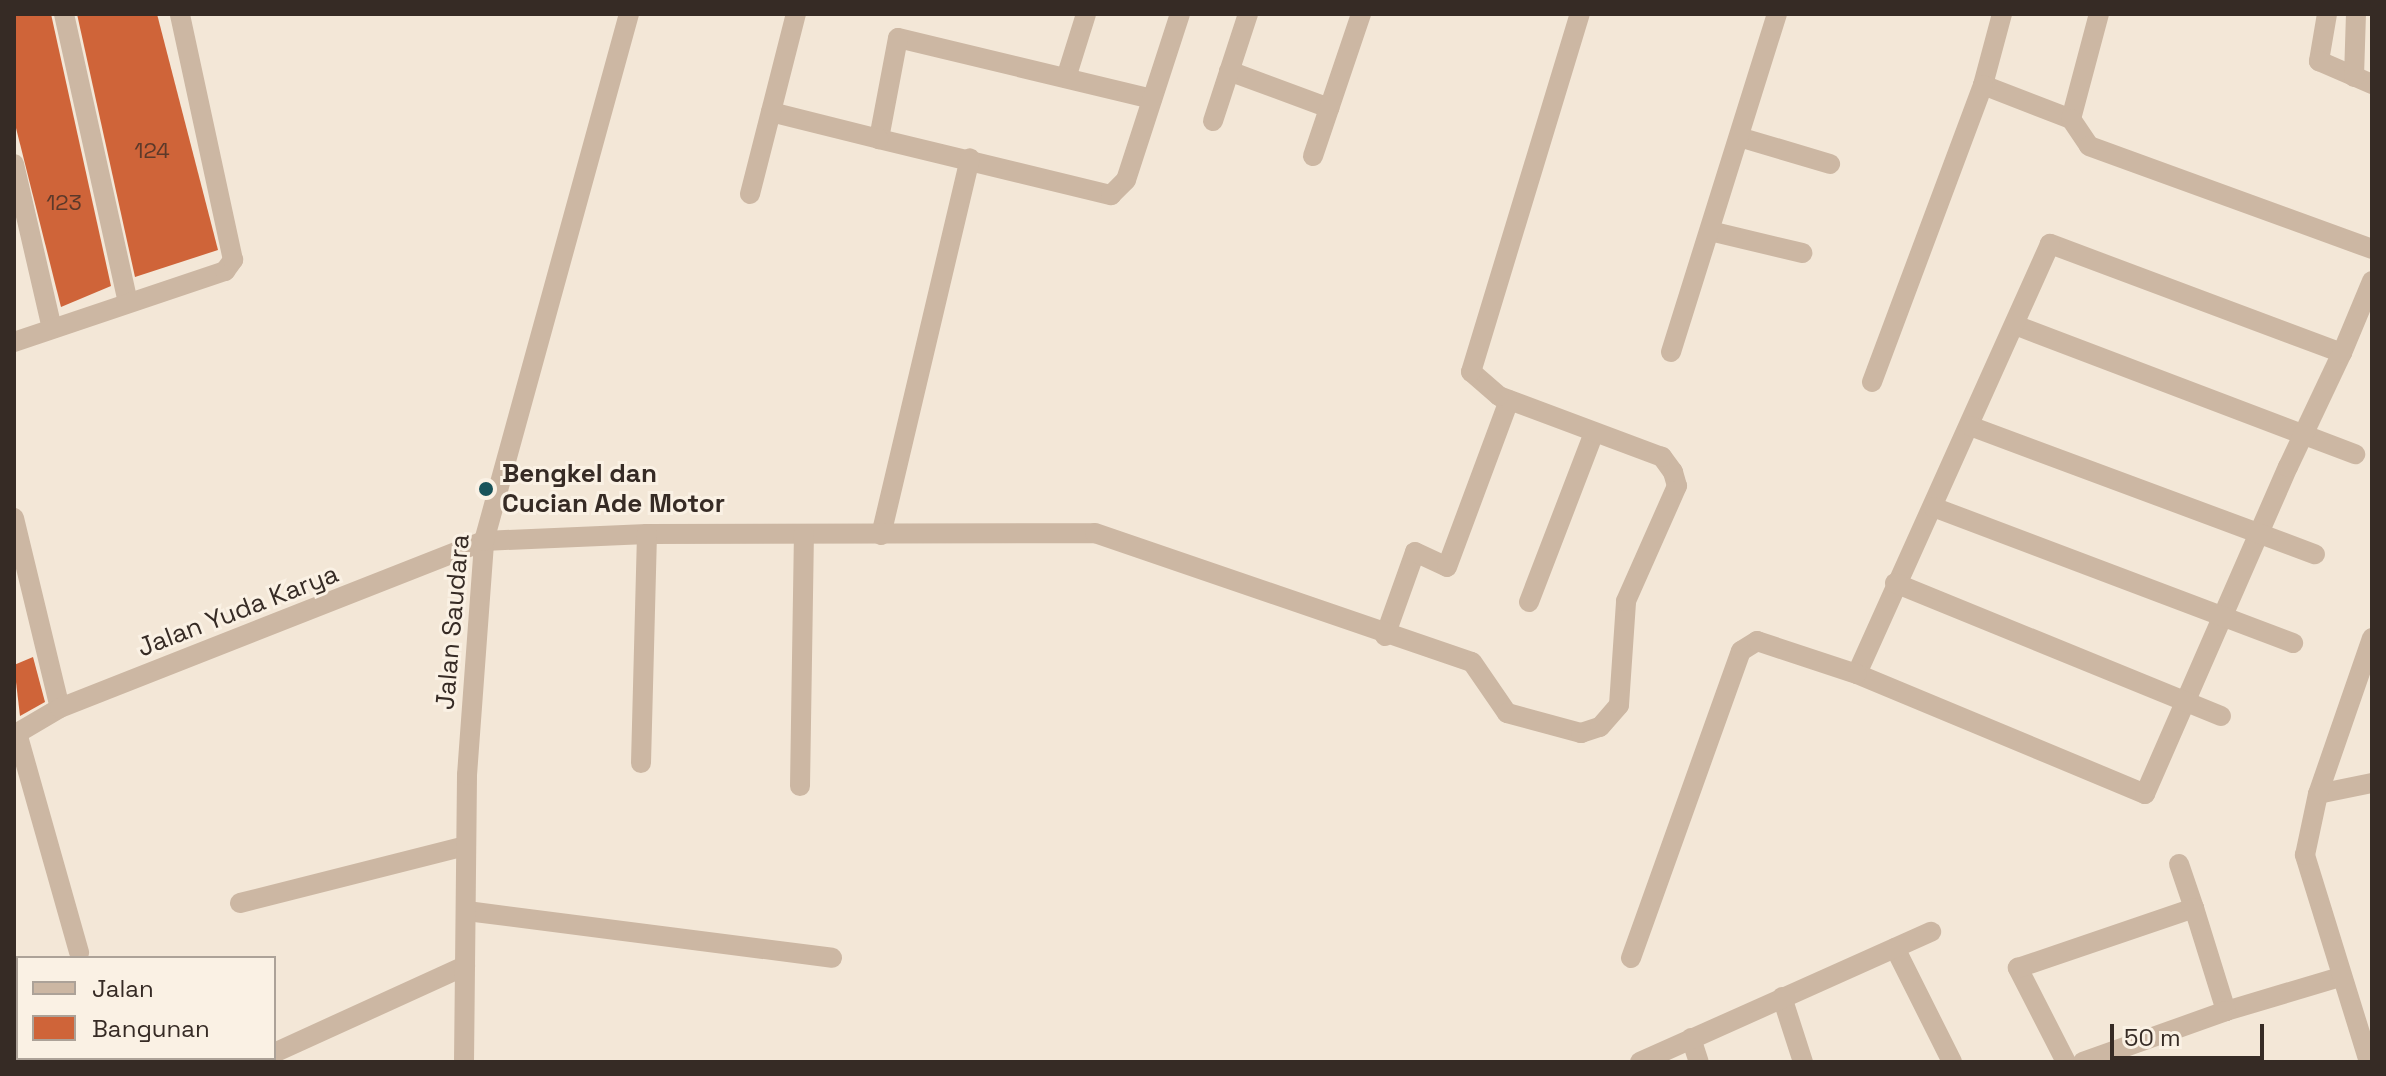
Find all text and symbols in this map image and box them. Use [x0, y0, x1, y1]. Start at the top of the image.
house number: 124 [134, 138, 170, 164]
house number: 123 [46, 190, 82, 216]
place label: Bengkel dan Cucian Ade Motor [502, 458, 725, 520]
marker: Bengkel dan Cucian Ade Motor [477, 480, 495, 498]
street label: Jalan Saudara [430, 533, 476, 711]
street label: Jalan Yuda Karya [133, 558, 343, 664]
legend [16, 956, 276, 1060]
text: Jalan [92, 973, 154, 1004]
scale bar [2114, 1008, 2268, 1058]
text: Bangunan [92, 1013, 210, 1044]
text: 50 m [2124, 1022, 2181, 1053]

